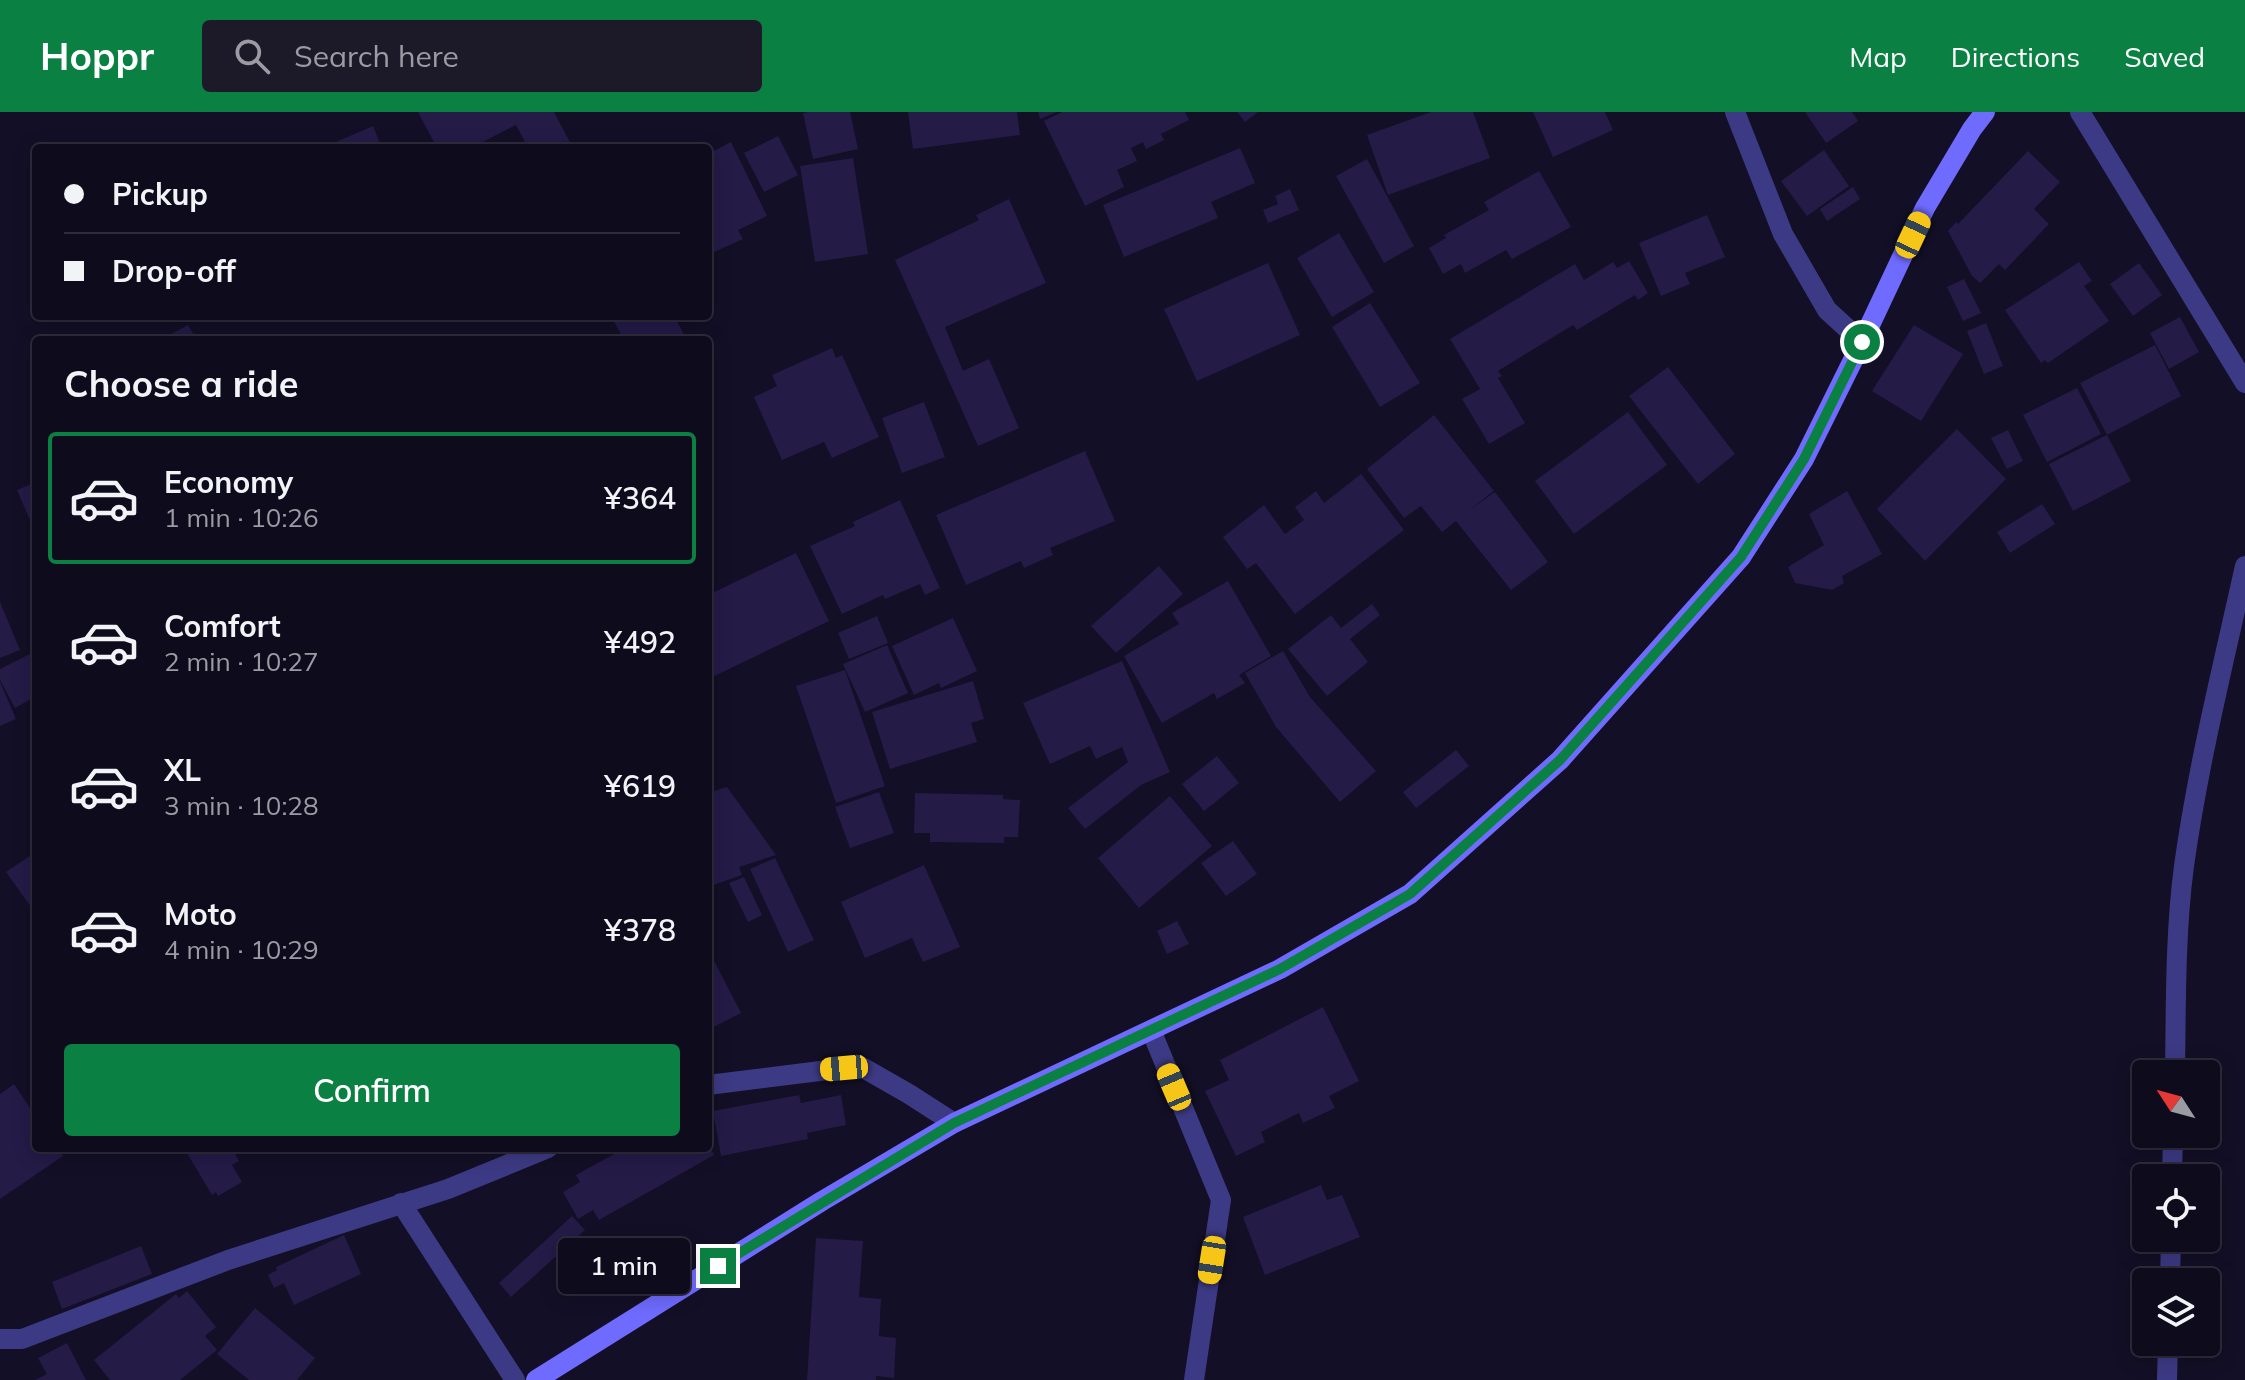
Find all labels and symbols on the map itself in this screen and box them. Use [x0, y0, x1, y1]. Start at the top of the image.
car [1892, 208, 1934, 262]
route start [1844, 324, 1880, 360]
car [819, 1054, 869, 1082]
car [1154, 1060, 1194, 1114]
north arrow [2132, 1060, 2220, 1148]
car [1196, 1234, 1228, 1286]
callout: 1 min [558, 1238, 690, 1294]
route end [700, 1248, 736, 1284]

